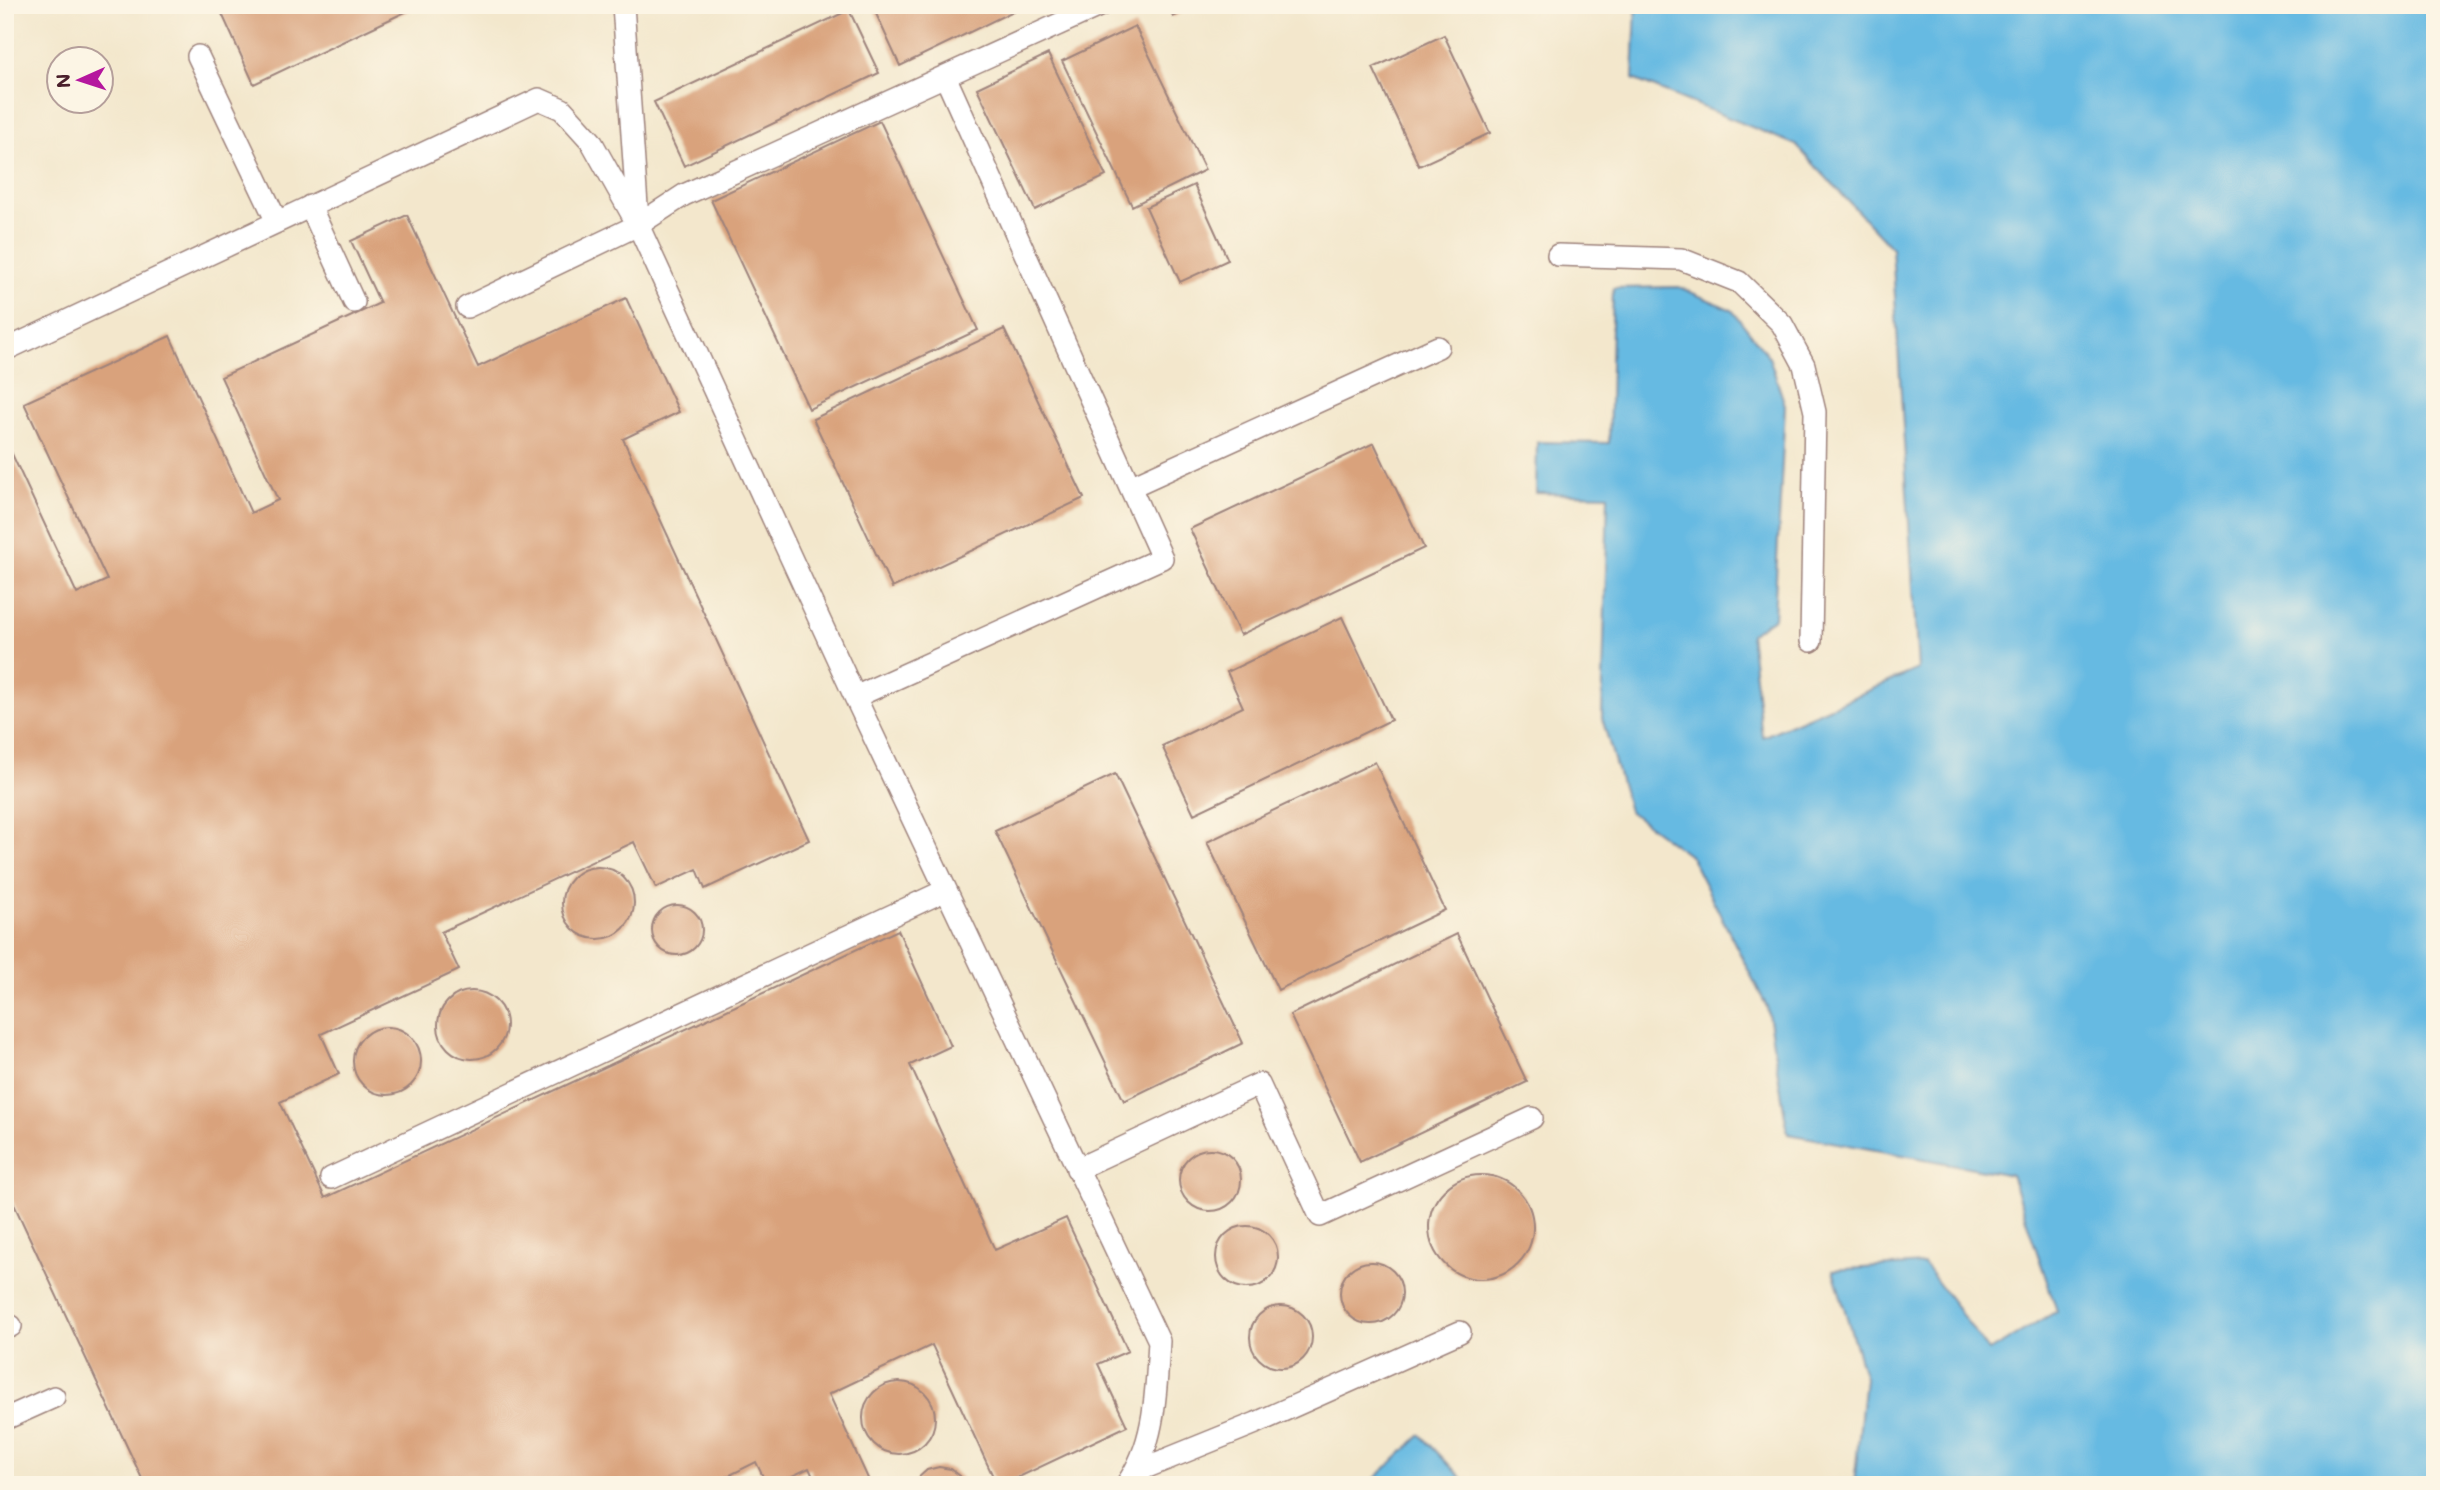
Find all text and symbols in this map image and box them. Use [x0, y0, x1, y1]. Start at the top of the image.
north arrow [46, 46, 116, 116]
text: N [50, 73, 75, 89]

